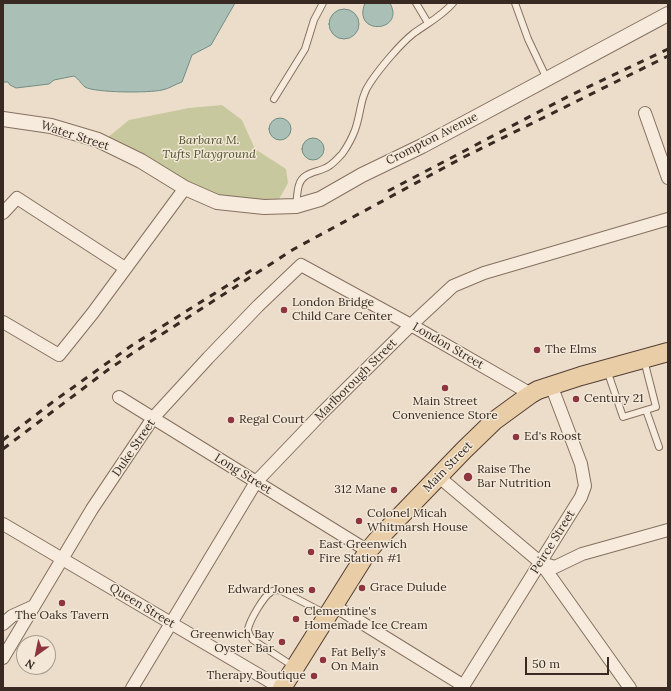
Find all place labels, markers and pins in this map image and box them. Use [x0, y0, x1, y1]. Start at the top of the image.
place label: London Bridge Child Care Center [292, 296, 392, 324]
marker: London Bridge Child Care Center [279, 305, 289, 315]
place label: The Elms [545, 343, 597, 357]
marker: The Elms [532, 345, 542, 355]
marker: Main Street Convenience Store [440, 383, 450, 393]
place label: Century 21 [584, 392, 644, 406]
marker: Century 21 [571, 394, 581, 404]
place label: Main Street Convenience Store [392, 395, 498, 423]
place label: Regal Court [239, 413, 305, 427]
marker: Regal Court [226, 415, 236, 425]
place label: Ed's Roost [524, 430, 582, 444]
marker: Ed's Roost [511, 432, 521, 442]
place label: Raise The Bar Nutrition [477, 463, 551, 491]
marker: Raise The Bar Nutrition [462, 471, 474, 483]
place label: 312 Mane [334, 483, 386, 497]
marker: 312 Mane [389, 485, 399, 495]
place label: Colonel Micah Whitmarsh House [367, 507, 468, 535]
marker: Colonel Micah Whitmarsh House [354, 516, 364, 526]
place label: East Greenwich Fire Station #1 [319, 538, 407, 566]
marker: East Greenwich Fire Station #1 [306, 547, 316, 557]
place label: Grace Dulude [370, 581, 447, 595]
place label: Edward Jones [228, 583, 304, 597]
marker: Grace Dulude [357, 583, 367, 593]
marker: Edward Jones [307, 585, 317, 595]
marker: The Oaks Tavern [57, 598, 67, 608]
place label: Clementine's Homemade Ice Cream [304, 605, 428, 633]
place label: The Oaks Tavern [15, 609, 109, 623]
marker: Clementine's Homemade Ice Cream [291, 614, 301, 624]
place label: Greenwich Bay Oyster Bar [190, 628, 274, 656]
marker: Greenwich Bay Oyster Bar [277, 637, 287, 647]
place label: Fat Belly's On Main [331, 646, 386, 674]
marker: Fat Belly's On Main [318, 655, 328, 665]
place label: Therapy Boutique [207, 669, 306, 683]
marker: Therapy Boutique [309, 671, 319, 681]

